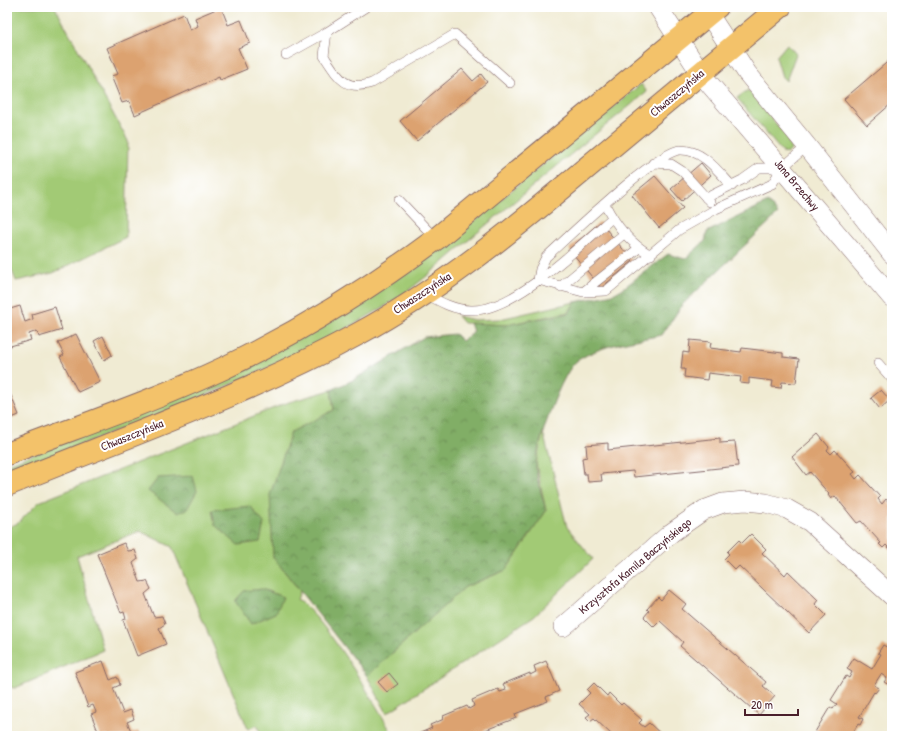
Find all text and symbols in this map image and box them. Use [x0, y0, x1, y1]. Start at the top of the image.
street label: Chwaszczyńska [646, 65, 708, 120]
street label: Jana Brzechwy [771, 155, 824, 214]
street label: Chwaszczyńska [389, 267, 454, 318]
street label: Chwaszczyńska [98, 414, 166, 455]
street label: Krzysztofa Kamila Baczyńskiego [575, 513, 695, 618]
scale bar [745, 691, 798, 717]
text: 20 m [751, 696, 773, 713]

